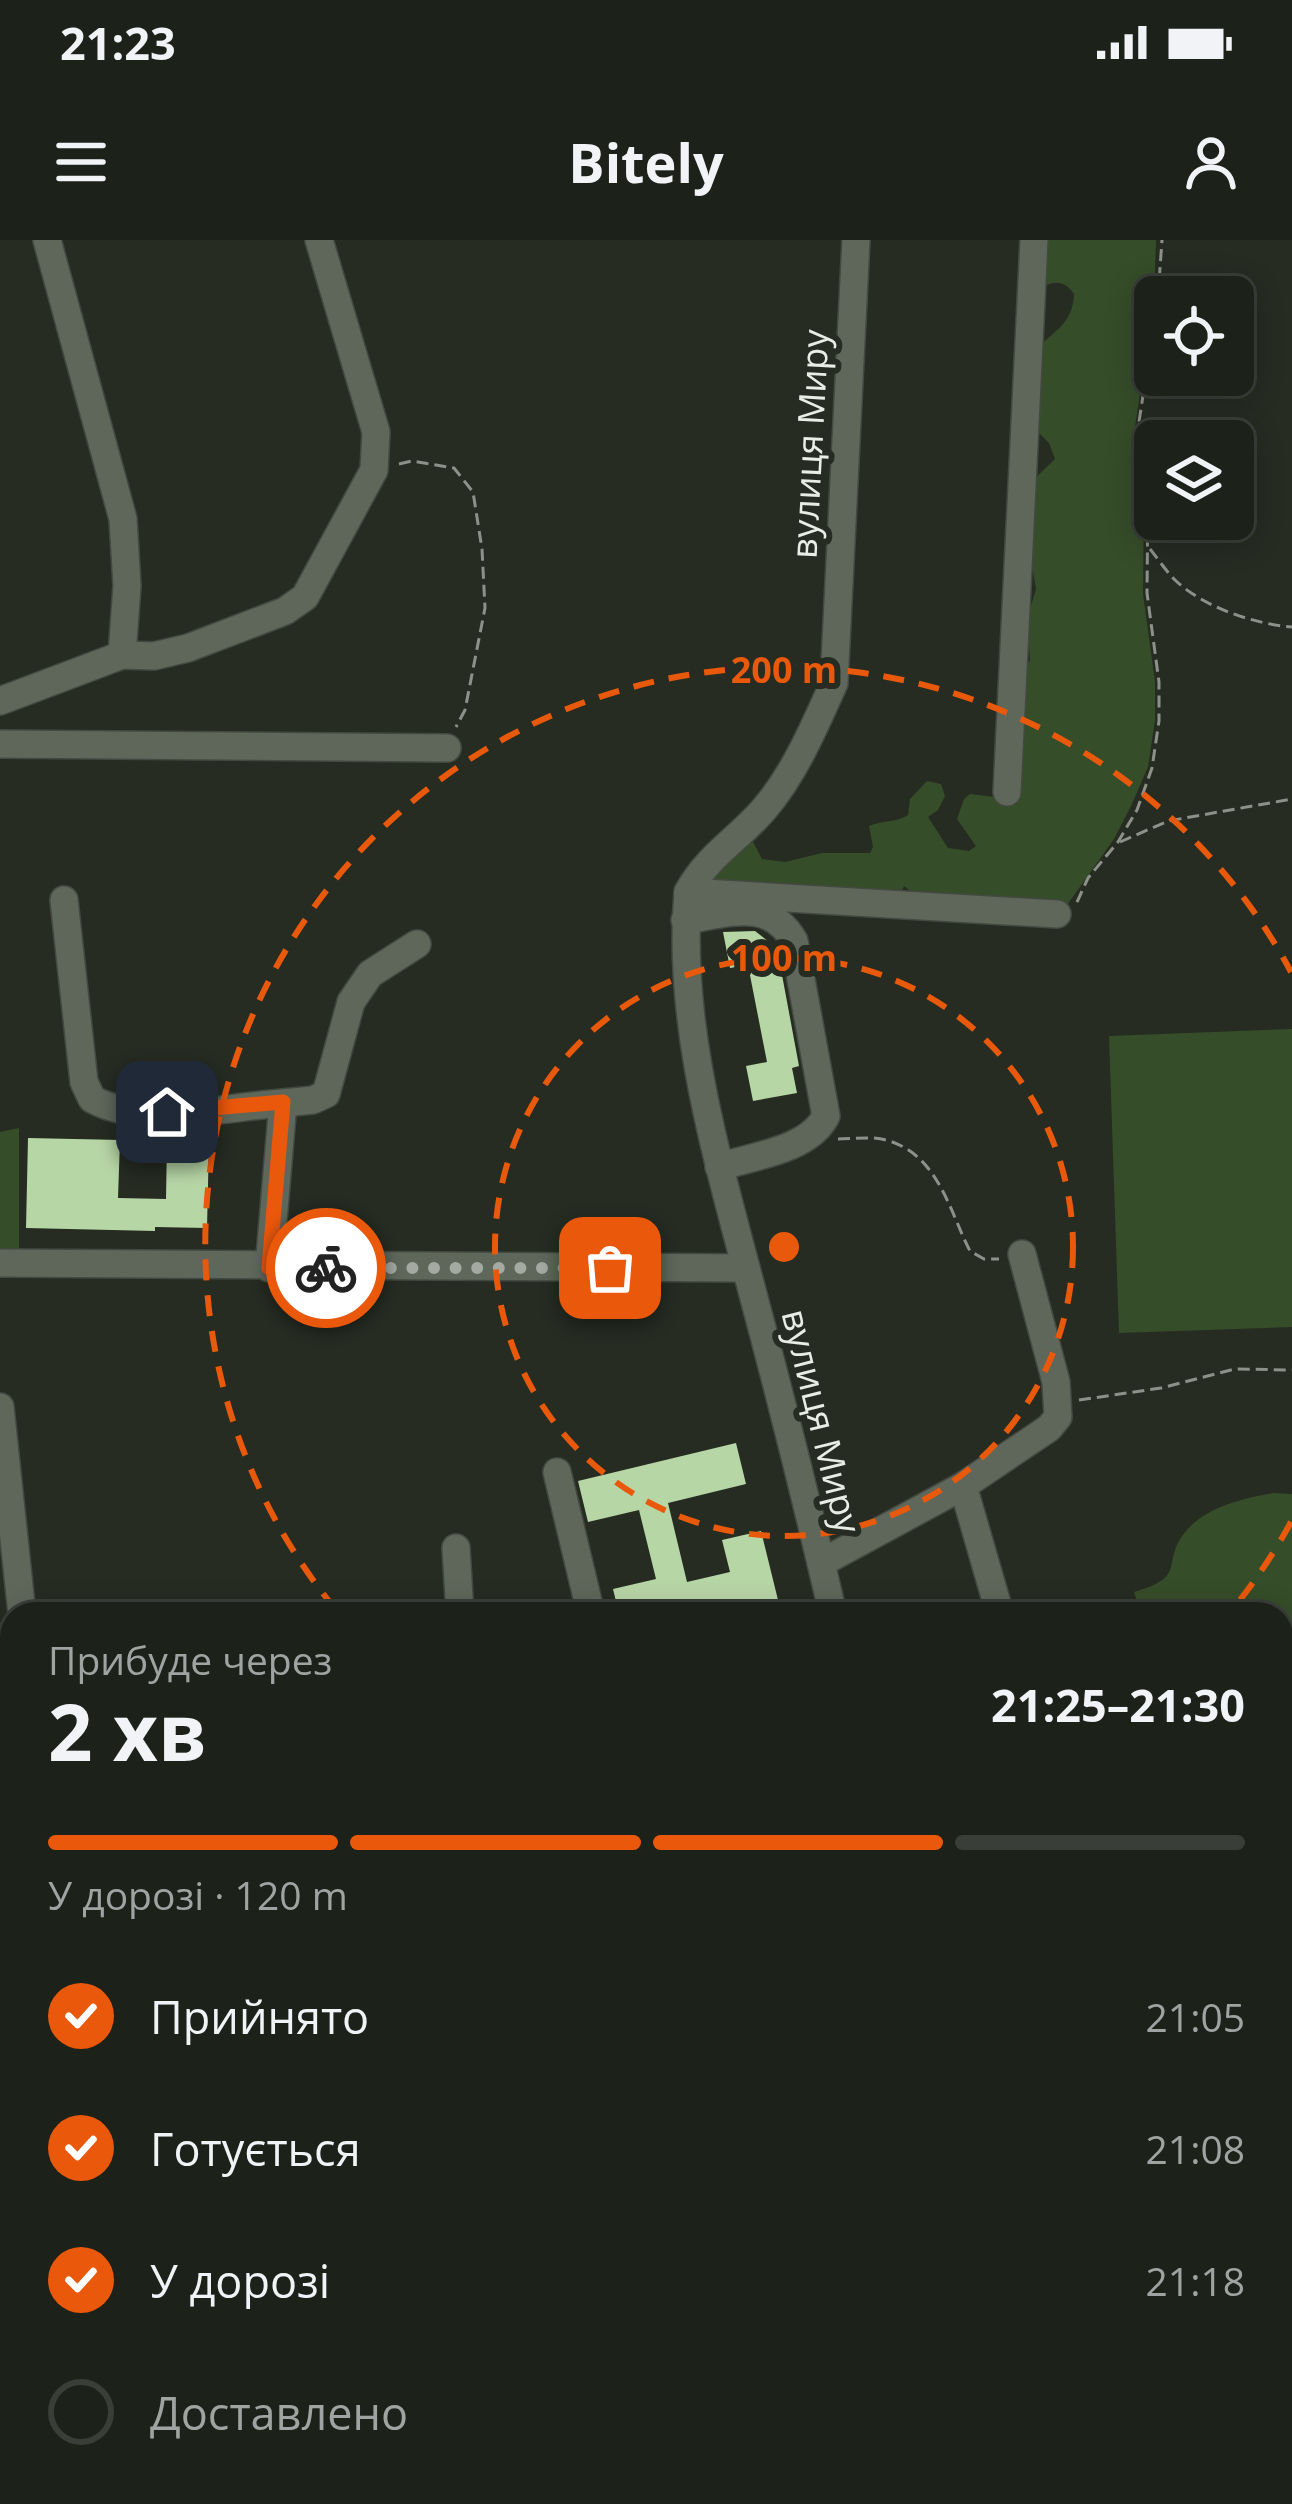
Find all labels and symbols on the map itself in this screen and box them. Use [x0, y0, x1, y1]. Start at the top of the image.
street label: вулиця Миру [779, 327, 840, 560]
text: 200 m [731, 645, 837, 694]
text: 100 m [731, 933, 837, 982]
pin [116, 1061, 218, 1163]
courier [266, 1208, 386, 1328]
pin [559, 1217, 661, 1319]
centre of rings [763, 1226, 805, 1268]
street label: вулиця Миру [770, 1304, 874, 1539]

